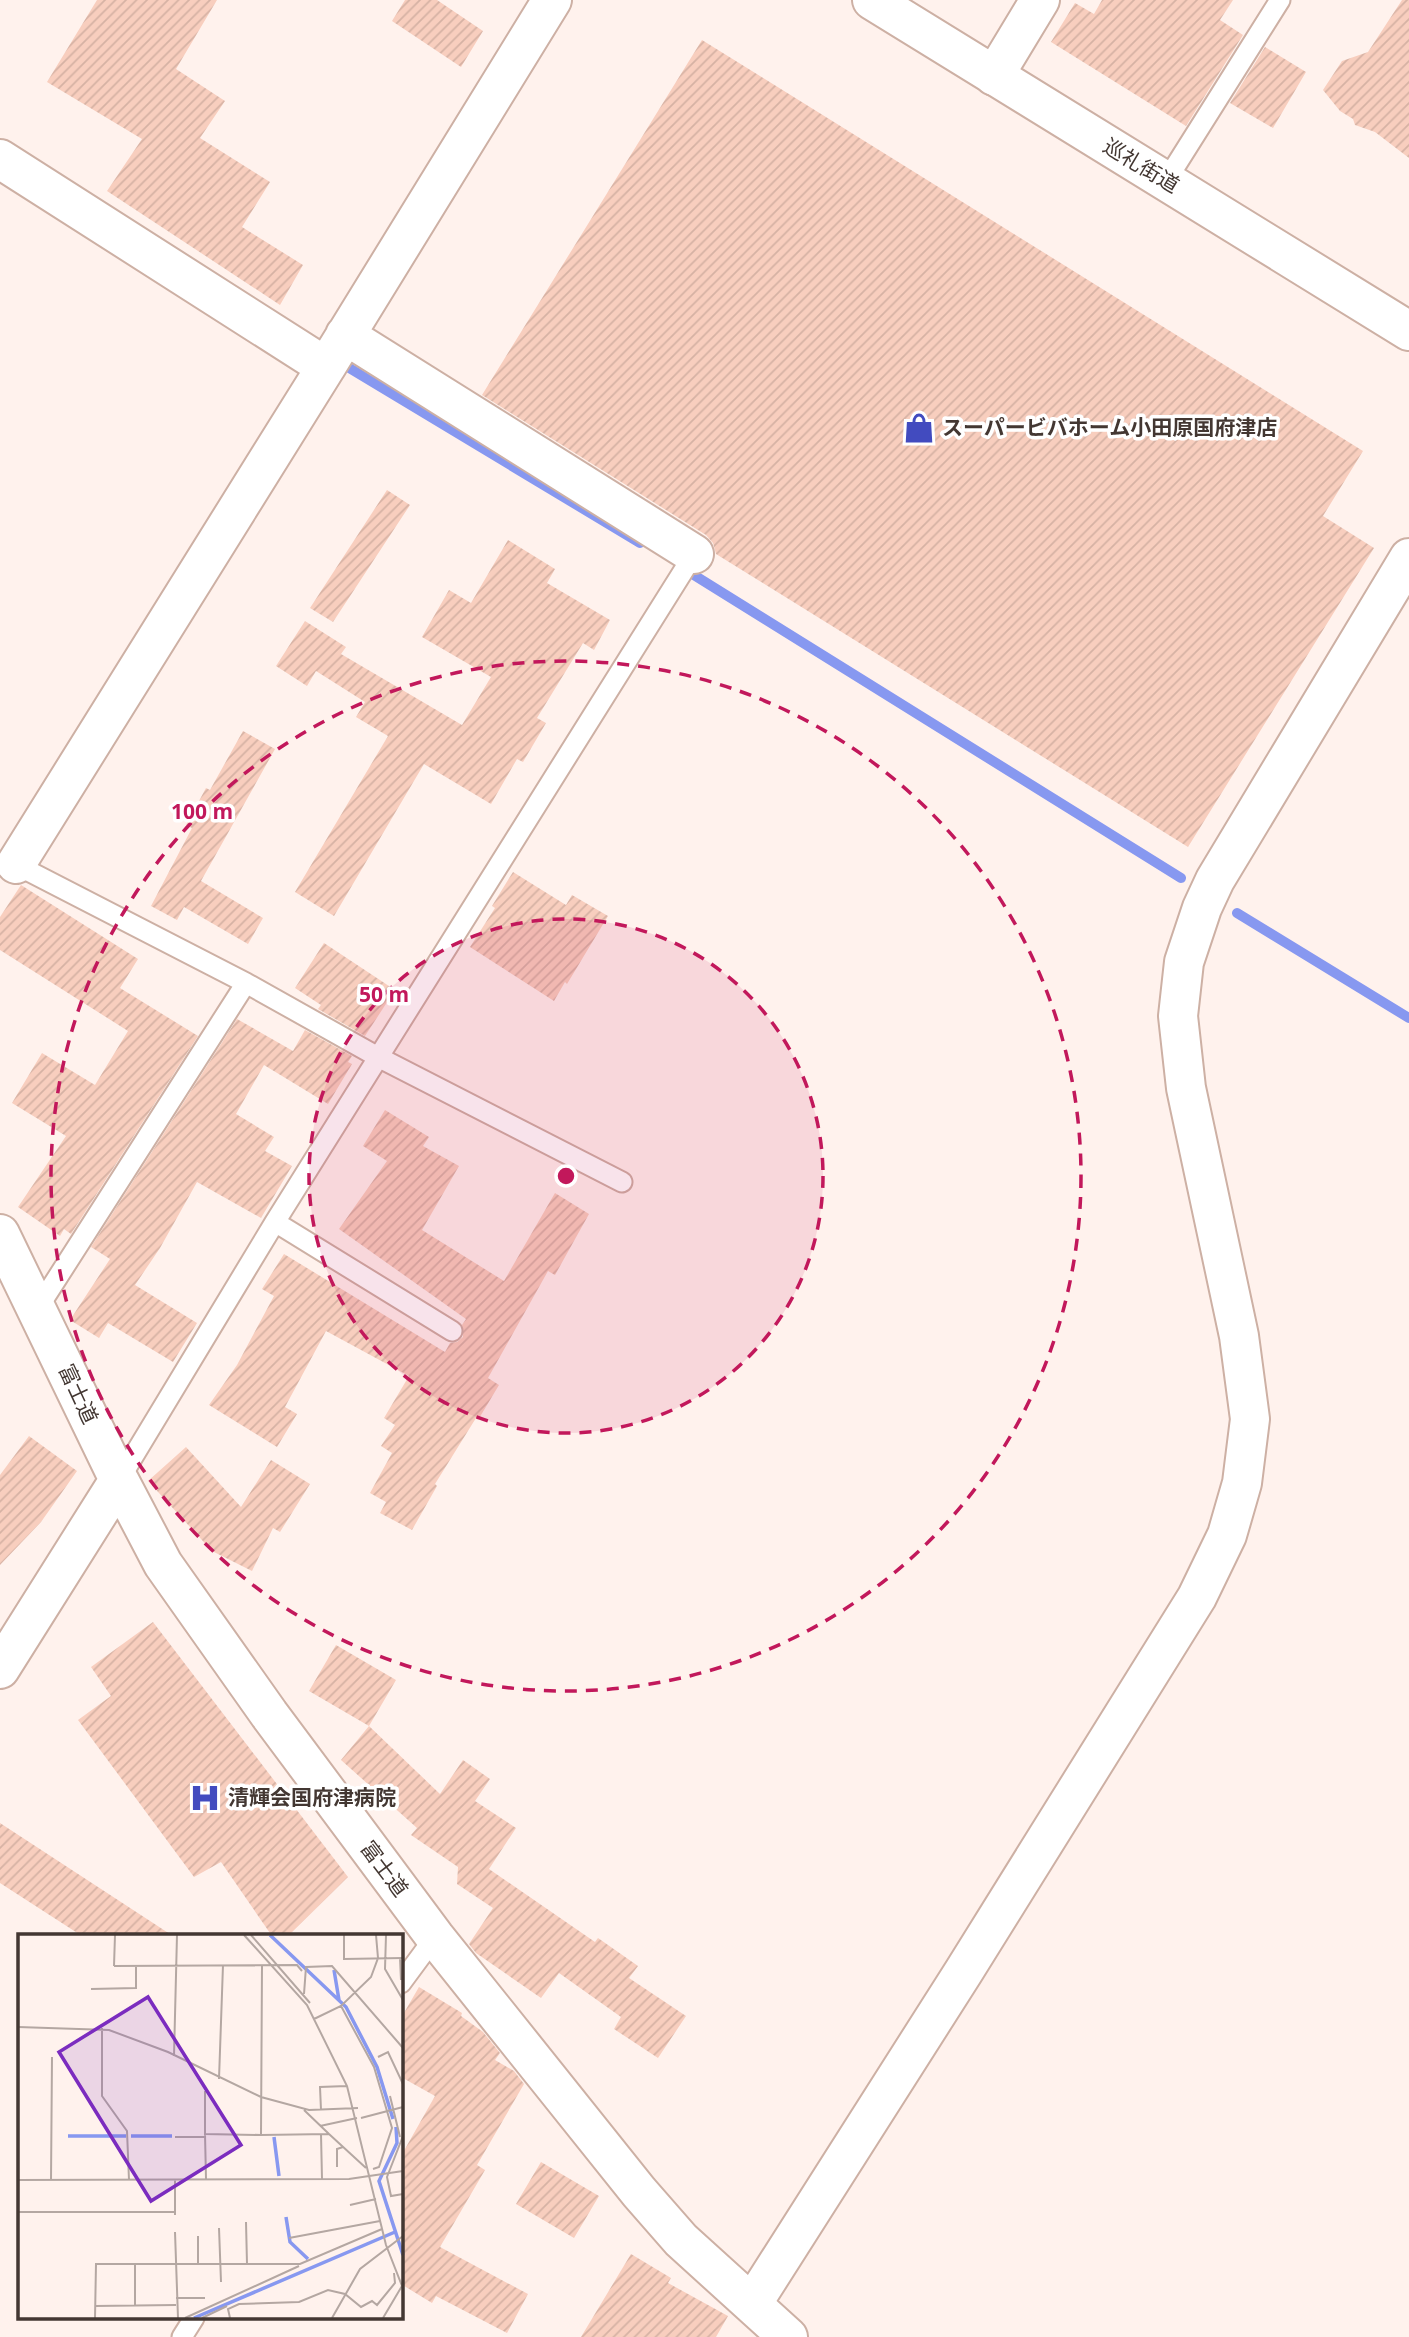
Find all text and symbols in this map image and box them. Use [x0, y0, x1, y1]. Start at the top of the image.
street label: 巡礼街道 [1098, 132, 1185, 199]
shop icon: スーパービバホーム小田原国府津店 [902, 411, 936, 445]
place label: スーパービバホーム小田原国府津店 [942, 413, 1277, 441]
text: 100 m [171, 797, 233, 825]
text: 50 m [359, 980, 409, 1008]
centre of rings [554, 1164, 578, 1188]
street label: 富士道 [53, 1359, 105, 1428]
hospital icon: 清輝会国府津病院 [188, 1781, 222, 1815]
place label: 清輝会国府津病院 [228, 1783, 396, 1811]
street label: 富士道 [355, 1835, 415, 1902]
inset map [18, 1934, 402, 2320]

